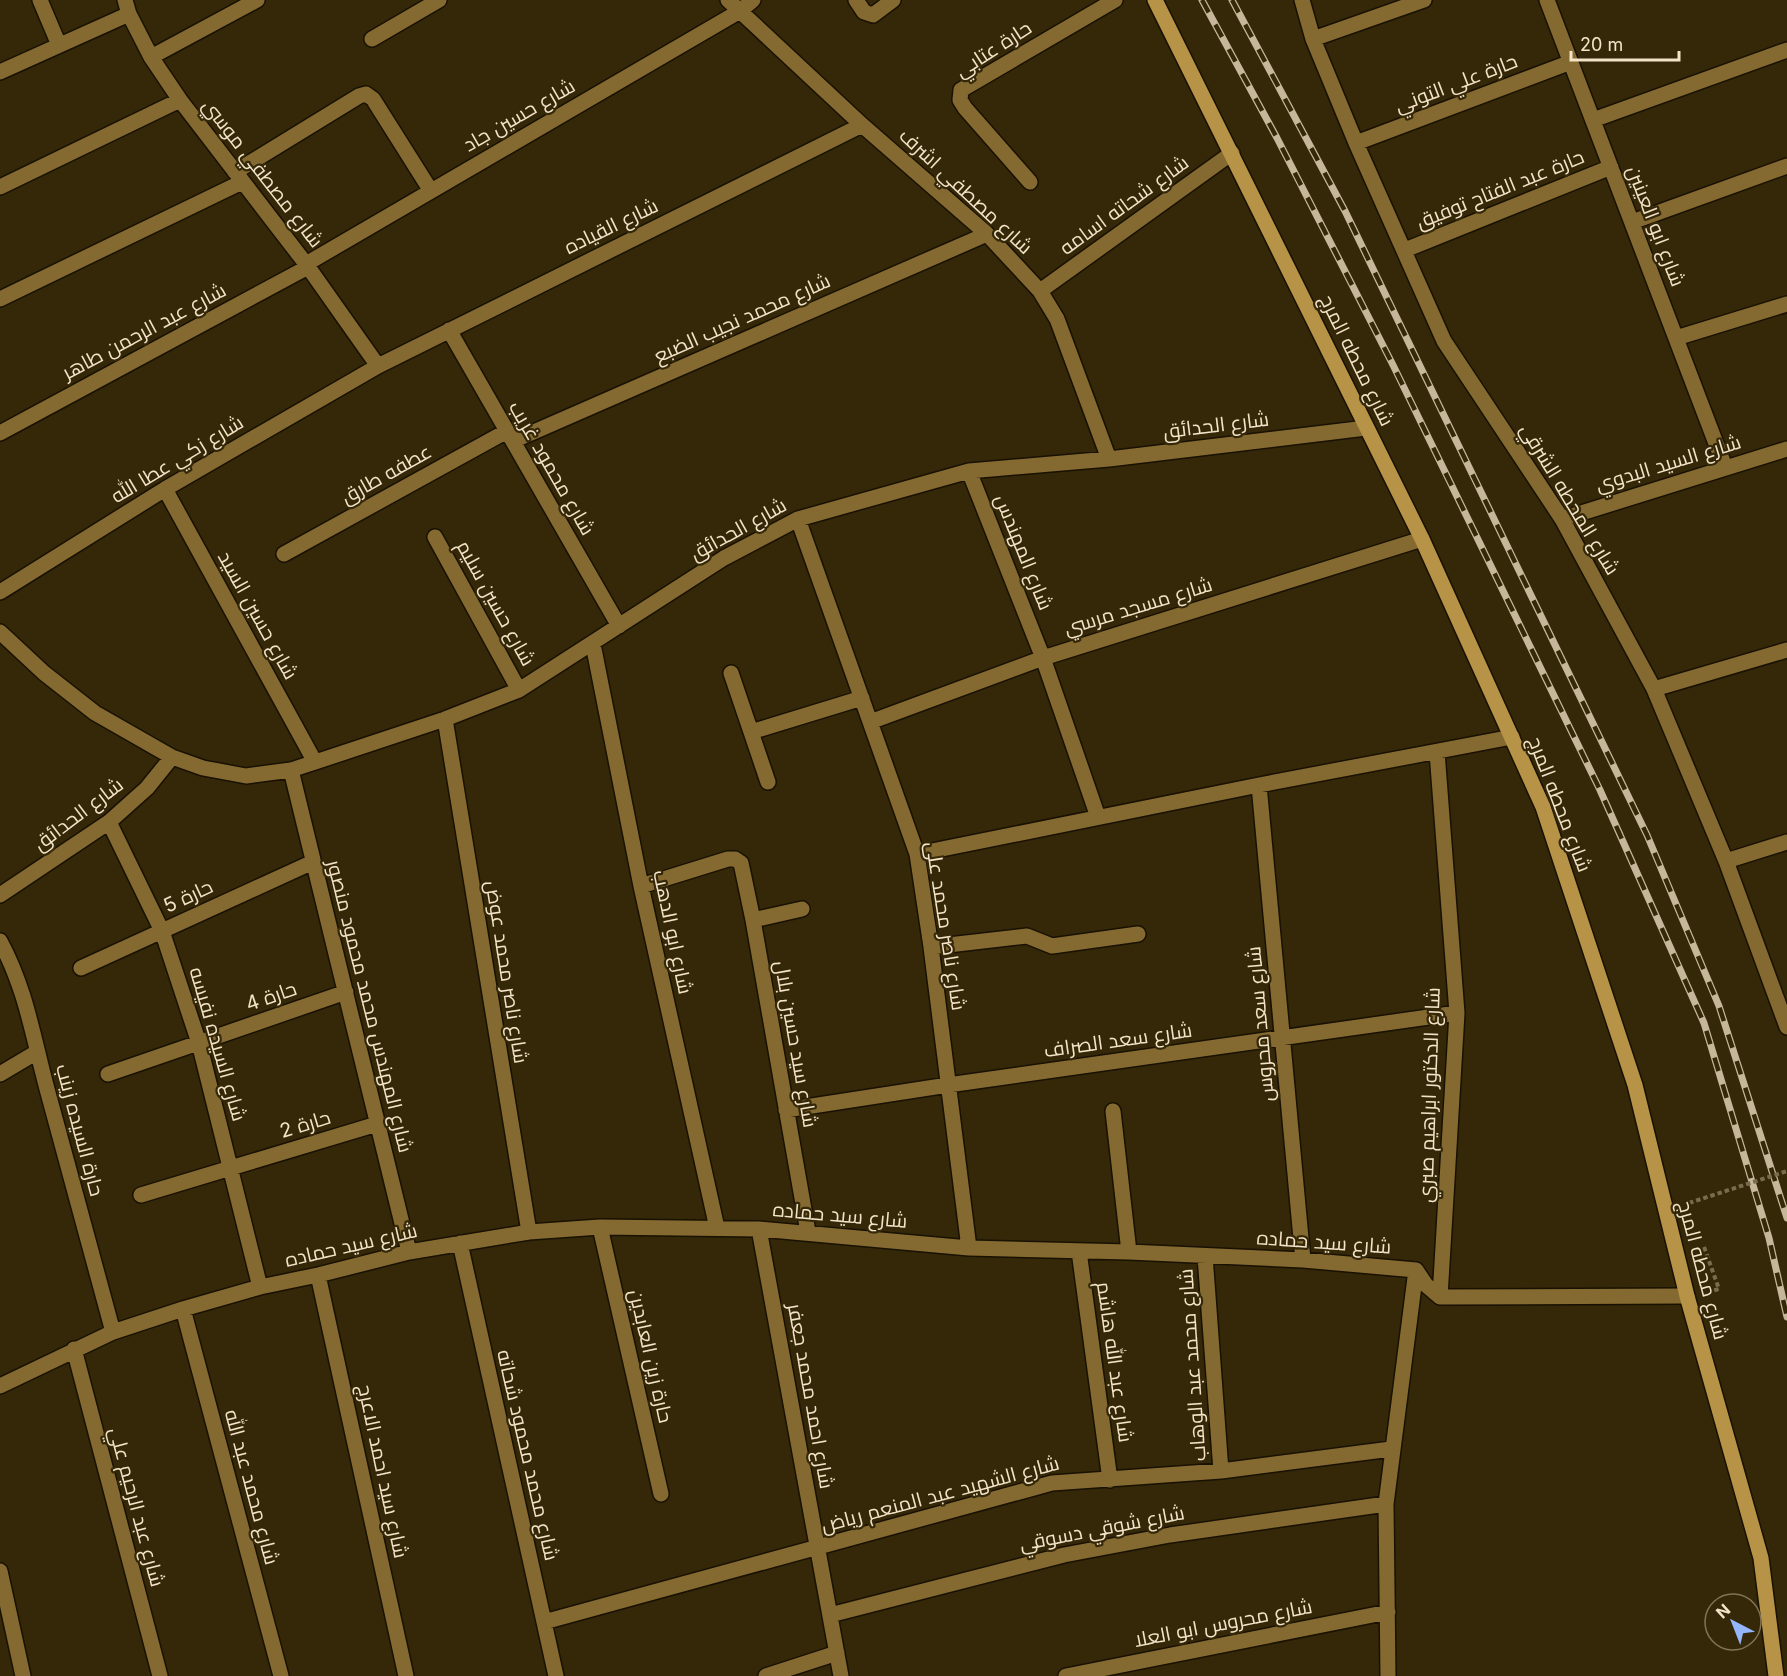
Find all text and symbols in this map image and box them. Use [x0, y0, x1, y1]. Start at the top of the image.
street label: حارة عتابي [950, 15, 1038, 86]
scale bar [1571, 24, 1679, 62]
text: 20 m [1580, 34, 1623, 55]
street label: حارة علي التوني [1391, 49, 1522, 121]
street label: شارع حسين جاد [459, 73, 580, 158]
street label: شارع مصطفي موسي [194, 94, 328, 255]
street label: شارع مصطفي اشرف [892, 123, 1038, 262]
street label: حارة عبد الفتاح توفيق [1412, 144, 1588, 236]
street label: شارع شحاته اسامه [1055, 150, 1194, 261]
street label: شارع ابو العينين [1620, 162, 1690, 291]
street label: شارع القياده [560, 193, 663, 261]
street label: شارع محمد نجيب الضبع [650, 268, 835, 370]
street label: شارع عبد الرحمن طاهر [57, 278, 231, 387]
street label: شارع محطه المرج [1313, 290, 1399, 431]
street label: شارع محمود غريب [502, 397, 600, 540]
street label: شارع الحدائق [1162, 407, 1271, 445]
street label: شارع زكي عطا الله [106, 409, 250, 511]
street label: شارع المحطه الشرقي [1512, 419, 1625, 581]
street label: شارع السيد البدوي [1592, 429, 1745, 500]
street label: عطفه طارق [336, 439, 436, 510]
street label: شارع المهندس [988, 491, 1058, 614]
street label: شارع الحدائق [686, 493, 791, 567]
street label: شارع حسين سليم [450, 536, 540, 671]
street label: شارع حسين السيد [211, 547, 303, 684]
street label: شارع مسجد مرسي [1061, 572, 1216, 643]
street label: شارع محطه المرج [1521, 733, 1597, 876]
street label: شارع الحدائق [28, 772, 129, 857]
street label: شارع ناصر محمد على [919, 840, 971, 1012]
street label: شارع المهندس محمد محمود منصور [320, 856, 418, 1155]
street label: شارع ابو الدهب [646, 868, 698, 997]
street label: حارة 5 [159, 874, 217, 918]
street label: شارع ناصر محمد عوض [479, 879, 533, 1066]
street label: شارع سعد محروس [1241, 945, 1281, 1103]
street label: شارع سيد حسين بلال [768, 959, 822, 1130]
street label: شارع السيده نفيسه [183, 964, 251, 1124]
street label: حارة 4 [242, 976, 300, 1016]
street label: شارع الدكتور ابراهيم صبري [1413, 987, 1449, 1203]
street label: شارع سعد الصراف [1042, 1018, 1194, 1064]
street label: حارة السيده زينب [51, 1061, 109, 1199]
street label: حارة 2 [277, 1105, 333, 1143]
street label: شارع سيد حماده [772, 1197, 908, 1235]
street label: شارع محطه المرج [1671, 1198, 1733, 1343]
street label: شارع سيد حماده [283, 1218, 420, 1274]
street label: شارع سيد حماده [1256, 1225, 1392, 1261]
street label: شارع محمد عبد الوهاب [1173, 1268, 1213, 1462]
street label: شارع عبد الله هاشم [1090, 1280, 1139, 1444]
street label: حارة زين العابدين [623, 1287, 678, 1425]
street label: شارع احمد محمد جعفر [781, 1300, 839, 1491]
street label: شارع محمد محمود شحاته [490, 1347, 564, 1563]
street label: شارع سيد احمد الاعرج [351, 1382, 413, 1561]
street label: شارع محمد عبد الله [218, 1407, 285, 1568]
street label: شارع عبد الرحيم علي [100, 1425, 170, 1590]
street label: شارع الشهيد عبد المنعم رياض [818, 1451, 1062, 1539]
street label: شارع شوقي دسوقي [1017, 1500, 1187, 1560]
north arrow [1703, 1592, 1763, 1652]
street label: شارع محروس ابو العلا [1132, 1594, 1314, 1654]
text: N [1712, 1599, 1734, 1622]

